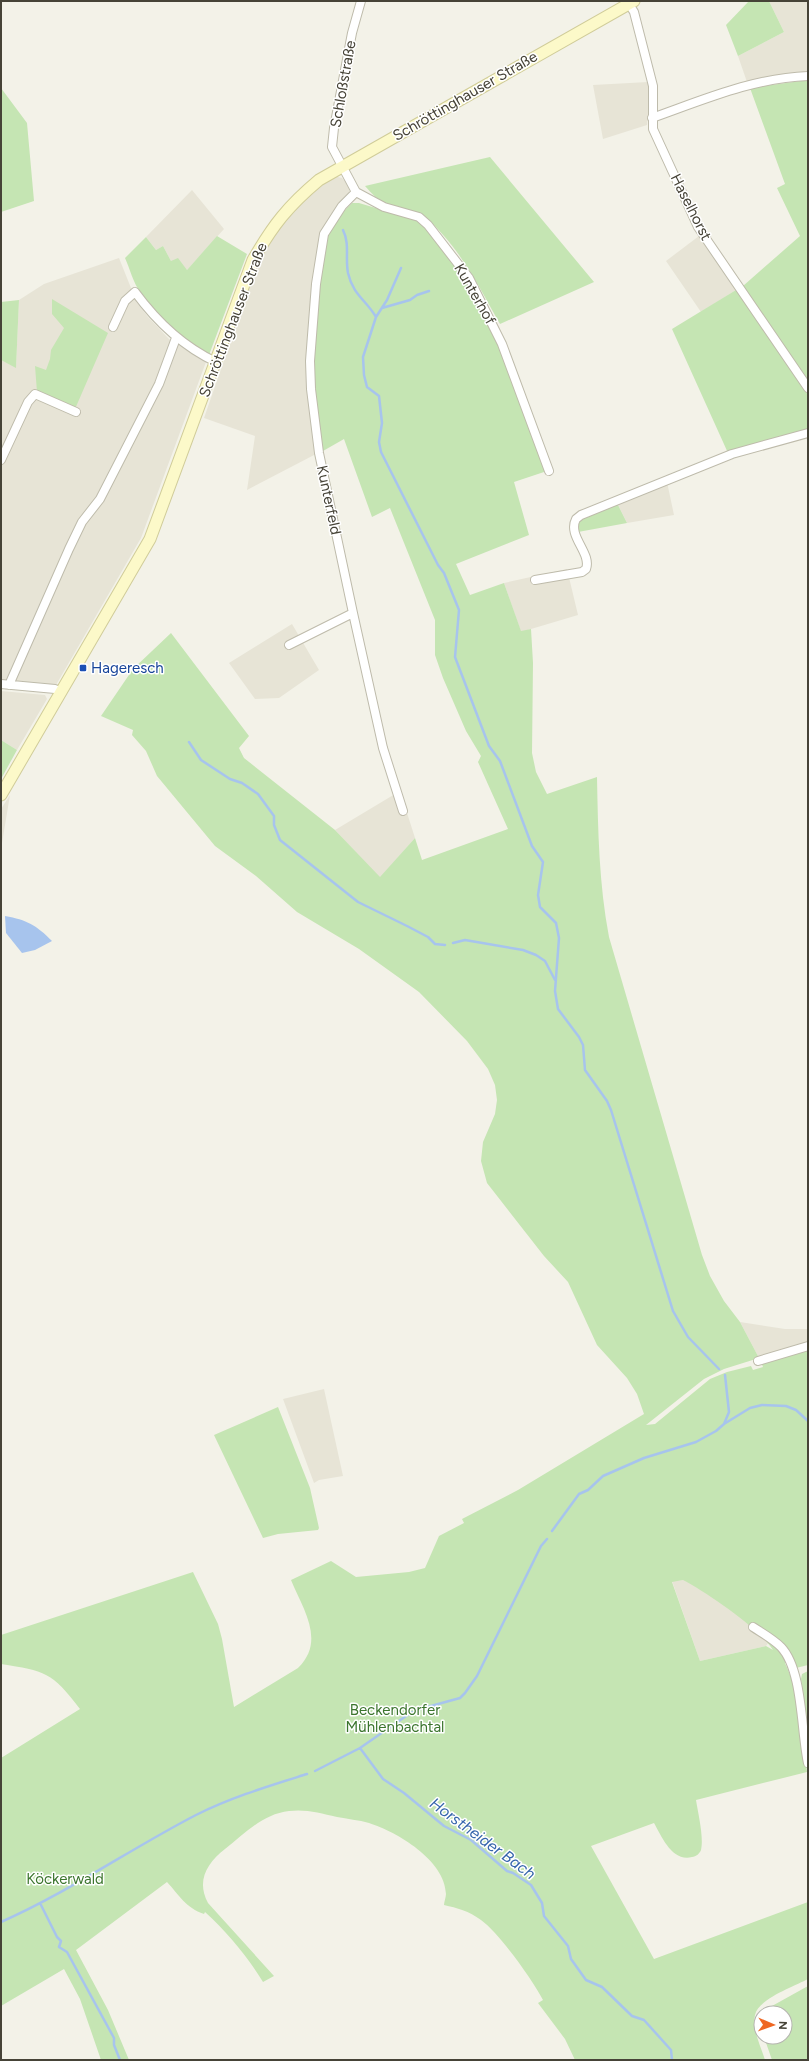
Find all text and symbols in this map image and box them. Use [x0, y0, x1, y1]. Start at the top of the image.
street label: Schloßstraße [326, 39, 360, 129]
street label: Schröttinghauser Straße [389, 47, 541, 145]
street label: Haselhorst [667, 171, 716, 244]
street label: Schröttinghauser Straße [195, 240, 271, 400]
street label: Kunterhof [450, 260, 500, 328]
street label: Kunterfeld [313, 464, 345, 536]
place label: Hageresch [91, 659, 164, 677]
marker: Hageresch [78, 663, 88, 673]
park label: Beckendorfer Mühlenbachtal [346, 1701, 444, 1736]
water label: Horstheider Bach [426, 1794, 539, 1883]
park label: Köckerwald [26, 1870, 104, 1888]
north arrow [753, 2005, 793, 2045]
text: N [776, 2021, 789, 2030]

